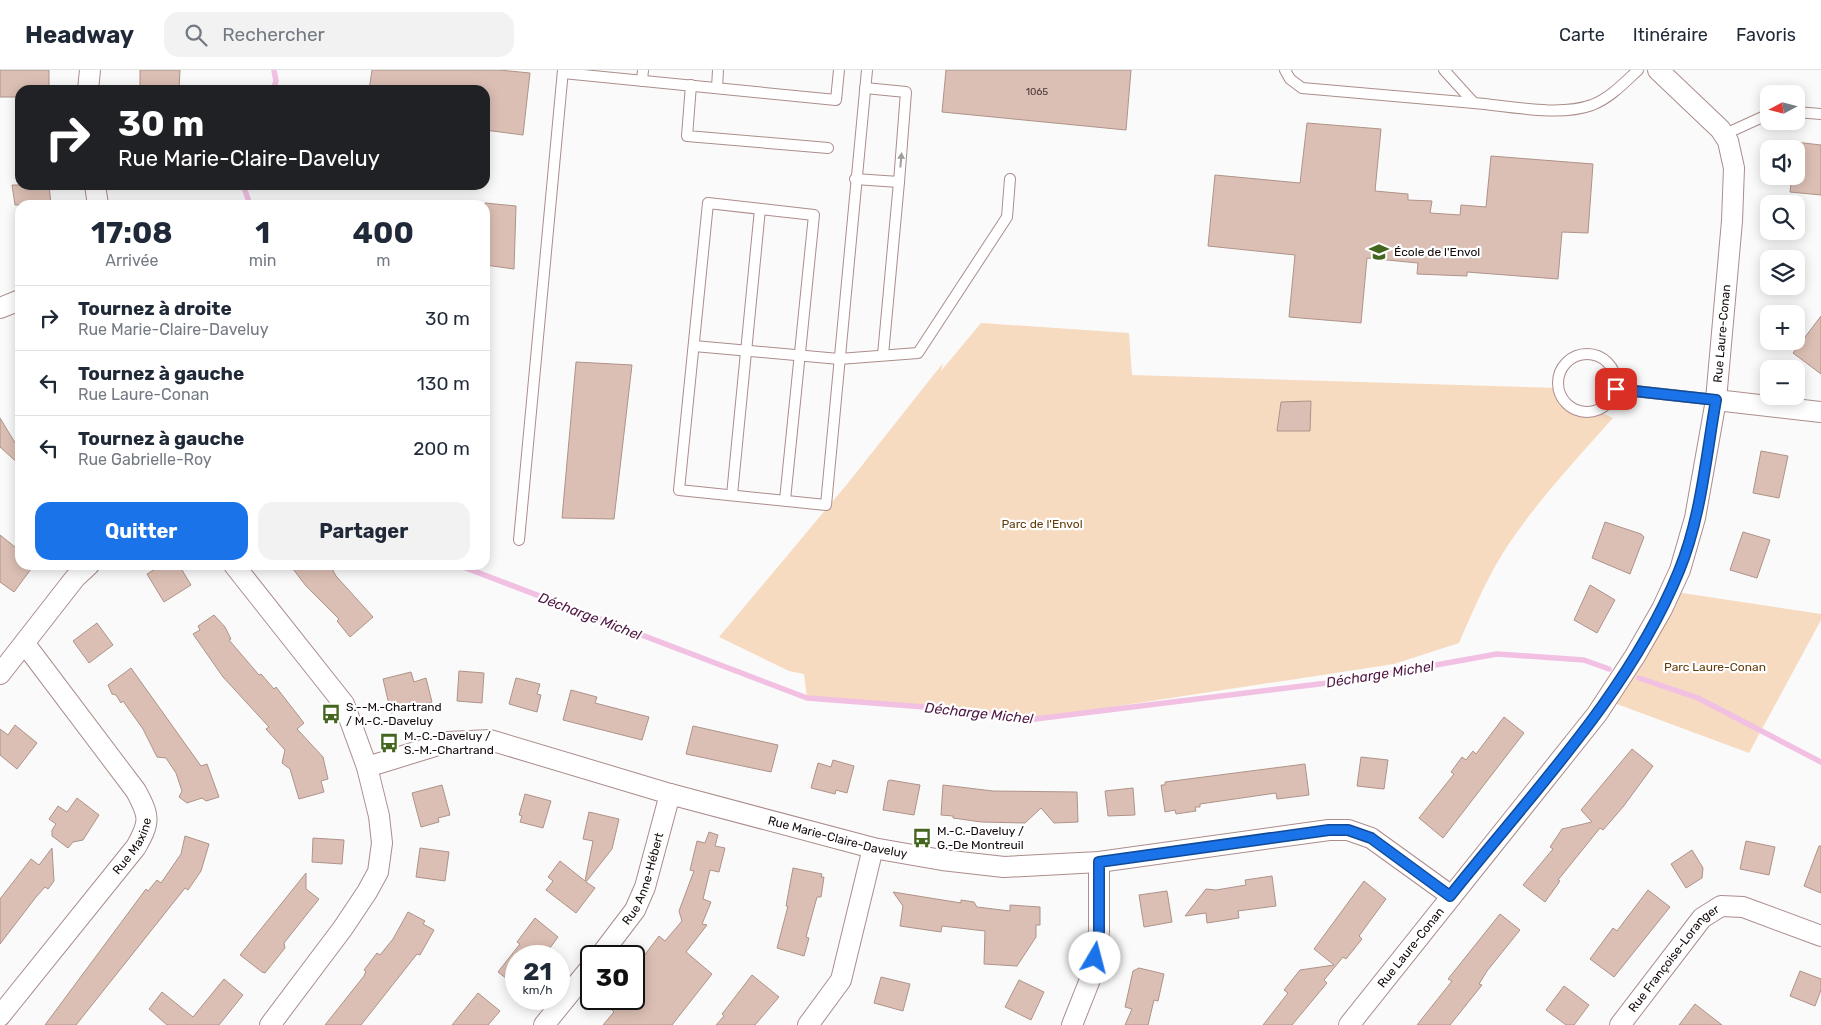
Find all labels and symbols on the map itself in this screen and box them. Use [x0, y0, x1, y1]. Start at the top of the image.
north arrow [1760, 85, 1805, 130]
house number: 1065 [1026, 86, 1048, 98]
one-way arrow [897, 152, 905, 168]
school or university icon: École de l'Envol [1368, 241, 1390, 263]
place label: École de l'Envol [1394, 245, 1480, 259]
street label: Rue Laure-Conan [1711, 284, 1733, 383]
pin [1595, 368, 1637, 410]
park label: Parc de l'Envol [1001, 517, 1083, 531]
water label: Décharge Michel [536, 589, 644, 644]
water label: Décharge Michel [1325, 657, 1436, 691]
park label: Parc Laure-Conan [1664, 660, 1766, 674]
water label: Décharge Michel [924, 699, 1035, 728]
place label: S.--M.-Chartrand / M.-C.-Daveluy [346, 700, 442, 728]
bus stop icon: S.--M.-Chartrand / M.-C.-Daveluy [320, 703, 342, 725]
place label: M.-C.-Daveluy / S.-M.-Chartrand [404, 729, 494, 757]
bus stop icon: M.-C.-Daveluy / S.-M.-Chartrand [378, 732, 400, 754]
street label: Rue Marie-Claire-Daveluy [766, 813, 909, 861]
street label: Rue Maxine [110, 817, 154, 877]
place label: M.-C.-Daveluy / G.-De Montreuil [937, 824, 1024, 852]
bus stop icon: M.-C.-Daveluy / G.-De Montreuil [911, 827, 933, 849]
street label: Rue Anne-Hébert [619, 831, 666, 928]
street label: Rue Françoise-Loranger [1626, 902, 1722, 1015]
street label: Rue Laure-Conan [1375, 905, 1447, 990]
position arrow [1068, 931, 1120, 983]
speed limit sign: 30 [580, 945, 645, 1010]

